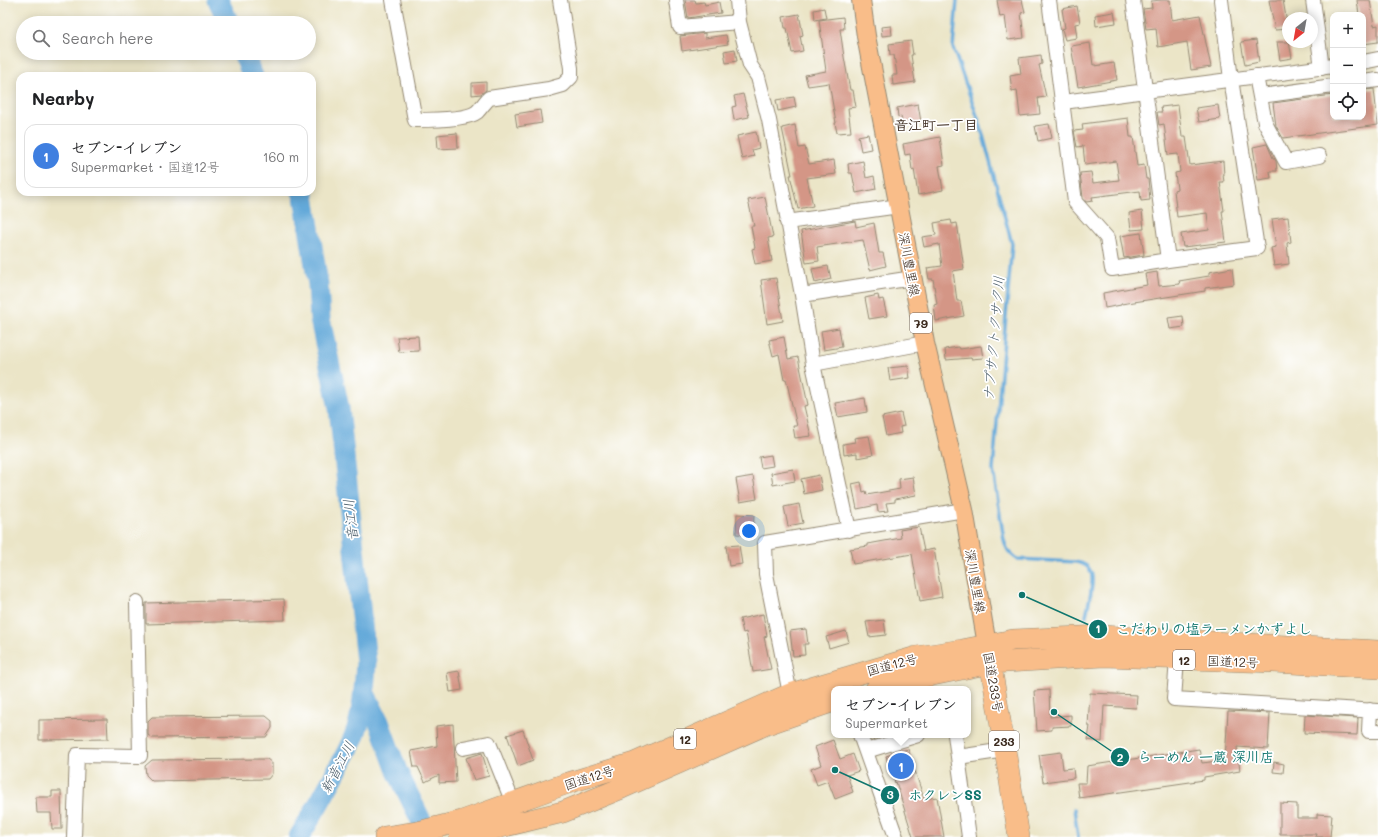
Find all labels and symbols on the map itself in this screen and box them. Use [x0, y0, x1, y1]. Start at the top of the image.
north arrow [1282, 12, 1318, 48]
district label: 音江町一丁目 [894, 115, 978, 134]
street label: 深川豊里線 [895, 230, 925, 298]
water label: ナプサクトクサク川 [978, 275, 1008, 401]
road number: 79 [910, 313, 932, 333]
water label: 音江川 [338, 498, 362, 542]
your location [739, 521, 759, 541]
street label: 深川豊里線 [962, 548, 990, 615]
callout: こだわりの塩ラーメンかずよし [1088, 616, 1320, 642]
text: こだわりの塩ラーメンかずよし [1116, 619, 1312, 638]
text: 1 [1095, 620, 1101, 636]
street label: 国道12号 [865, 649, 919, 679]
street label: 国道233号 [980, 650, 1008, 714]
road number: 12 [1173, 650, 1195, 670]
street label: 国道12号 [1207, 652, 1259, 670]
road number: 12 [674, 729, 696, 749]
road number: 233 [989, 731, 1019, 751]
water label: 新音江川 [315, 738, 359, 796]
callout: らーめん 一蔵 深川店 [1110, 744, 1282, 770]
text: らーめん 一蔵 深川店 [1138, 747, 1274, 766]
text: 2 [1117, 749, 1124, 765]
pin: 1 [888, 751, 914, 781]
street label: 国道12号 [562, 761, 616, 793]
callout: ホクレンSS [880, 782, 989, 808]
text: ホクレンSS [908, 785, 982, 804]
text: 3 [886, 786, 894, 802]

